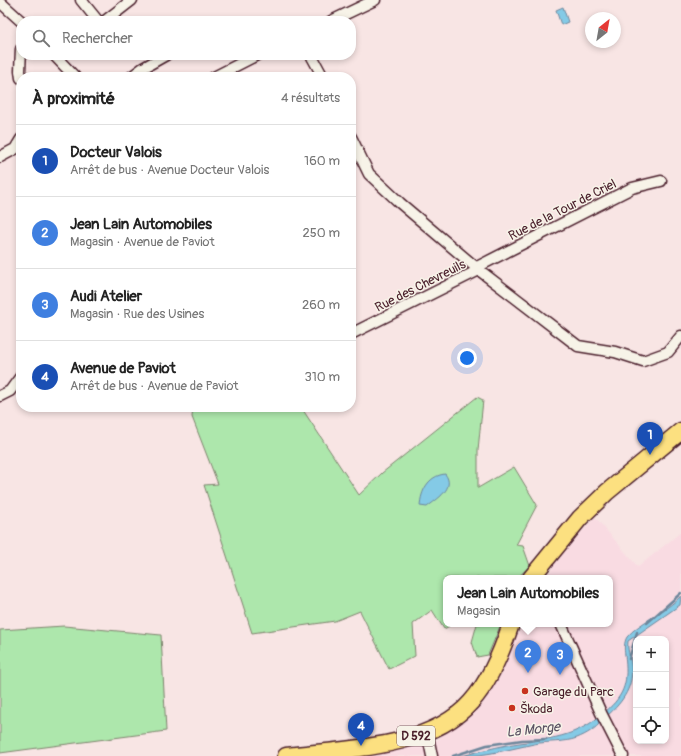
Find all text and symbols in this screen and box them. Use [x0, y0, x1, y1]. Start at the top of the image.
north arrow [585, 12, 621, 48]
search box [16, 16, 356, 60]
icon: search [30, 27, 52, 49]
text: Rechercher [62, 29, 133, 48]
text: À proximité [32, 88, 115, 109]
text: 4 résultats [281, 90, 340, 106]
text: Docteur Valois [70, 143, 162, 162]
text: 1 [42, 153, 48, 169]
text: 160 m [304, 153, 340, 169]
text: Arrêt de bus · Avenue Docteur Valois [70, 162, 269, 178]
street label: Rue de la Tour de Criel [506, 176, 619, 244]
text: Jean Lain Automobiles [70, 215, 212, 234]
text: 2 [41, 225, 49, 241]
text: 250 m [302, 225, 340, 241]
text: Magasin · Avenue de Paviot [70, 234, 215, 250]
street label: Rue des Chevreuils [372, 256, 469, 316]
text: Audi Atelier [70, 287, 142, 306]
text: 3 [41, 297, 49, 313]
text: 260 m [302, 297, 340, 313]
text: Magasin · Rue des Usines [70, 306, 204, 322]
your location [457, 348, 477, 368]
text: Avenue de Paviot [70, 359, 176, 378]
text: 4 [41, 369, 49, 385]
text: 310 m [304, 369, 340, 385]
text: Arrêt de bus · Avenue de Paviot [70, 378, 239, 394]
pin: 1 [637, 422, 663, 455]
popup [443, 575, 613, 627]
text: Jean Lain Automobiles [457, 584, 599, 603]
text: Magasin [457, 603, 500, 619]
map controls [633, 636, 669, 744]
button: + [633, 636, 669, 672]
pin: 2 [515, 640, 541, 673]
pin: 3 [547, 642, 573, 675]
button: − [633, 672, 669, 708]
place label: Garage du Parc [533, 684, 614, 700]
marker: Garage du Parc [520, 686, 530, 696]
place label: Škoda [520, 701, 553, 717]
marker: Škoda [507, 703, 517, 713]
button: locate [633, 708, 669, 744]
pin: 4 [348, 713, 374, 746]
water label: La Morge [505, 718, 563, 741]
road number: D 592 [397, 726, 435, 746]

